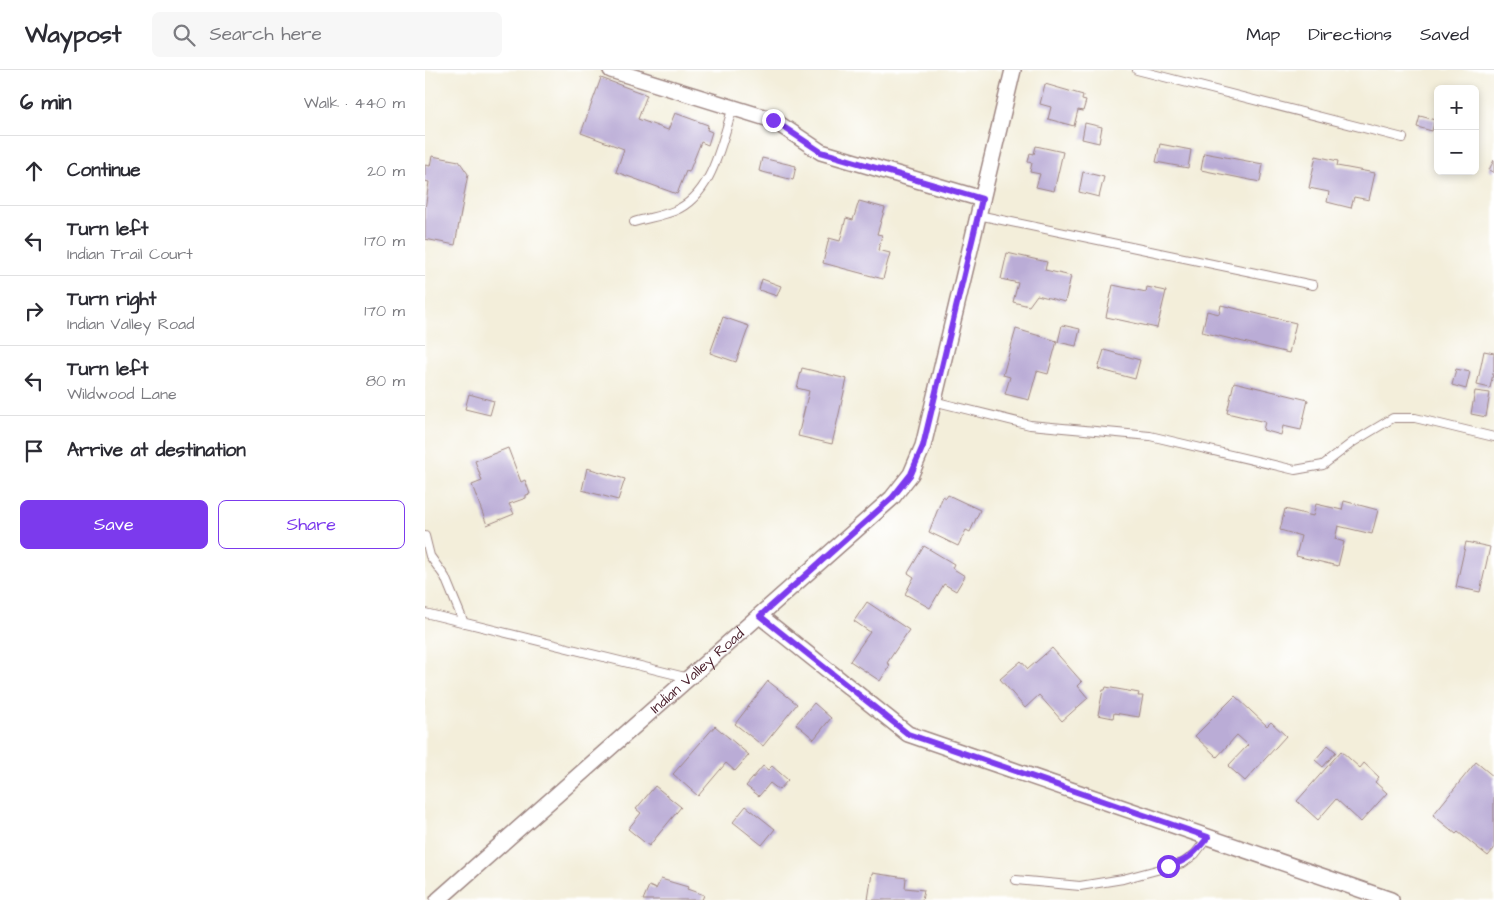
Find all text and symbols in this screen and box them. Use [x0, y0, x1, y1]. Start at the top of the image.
search box [152, 12, 502, 57]
text: Waypost [25, 18, 122, 52]
icon: search [170, 21, 198, 49]
text: Search here [210, 21, 322, 48]
text: Map [1246, 22, 1280, 47]
text: Directions [1308, 22, 1392, 47]
text: Saved [1420, 22, 1469, 47]
map controls [1434, 85, 1479, 175]
button: + [1434, 85, 1479, 130]
text: 6 min [20, 88, 72, 117]
text: Walk · 440 m [304, 92, 405, 114]
route end [762, 109, 785, 132]
button: − [1434, 130, 1479, 175]
icon: ahead [20, 157, 48, 185]
text: Continue [67, 157, 141, 184]
text: 20 m [367, 160, 405, 182]
text: Turn left [67, 216, 148, 243]
icon: left [20, 227, 48, 255]
text: 170 m [364, 230, 405, 252]
text: Indian Trail Court [67, 243, 193, 265]
text: Turn right [67, 286, 156, 313]
icon: right [20, 297, 48, 325]
text: 170 m [364, 300, 405, 322]
text: Indian Valley Road [67, 313, 194, 335]
text: Turn left [67, 356, 148, 383]
icon: left [20, 367, 48, 395]
text: 80 m [366, 370, 405, 392]
text: Wildwood Lane [67, 383, 177, 405]
icon: arrive [20, 437, 48, 465]
text: Arrive at destination [67, 437, 246, 464]
button: Save [20, 500, 208, 549]
button: Share [218, 500, 405, 549]
street label: Indian Valley Road [645, 623, 749, 718]
route start [1157, 855, 1180, 878]

